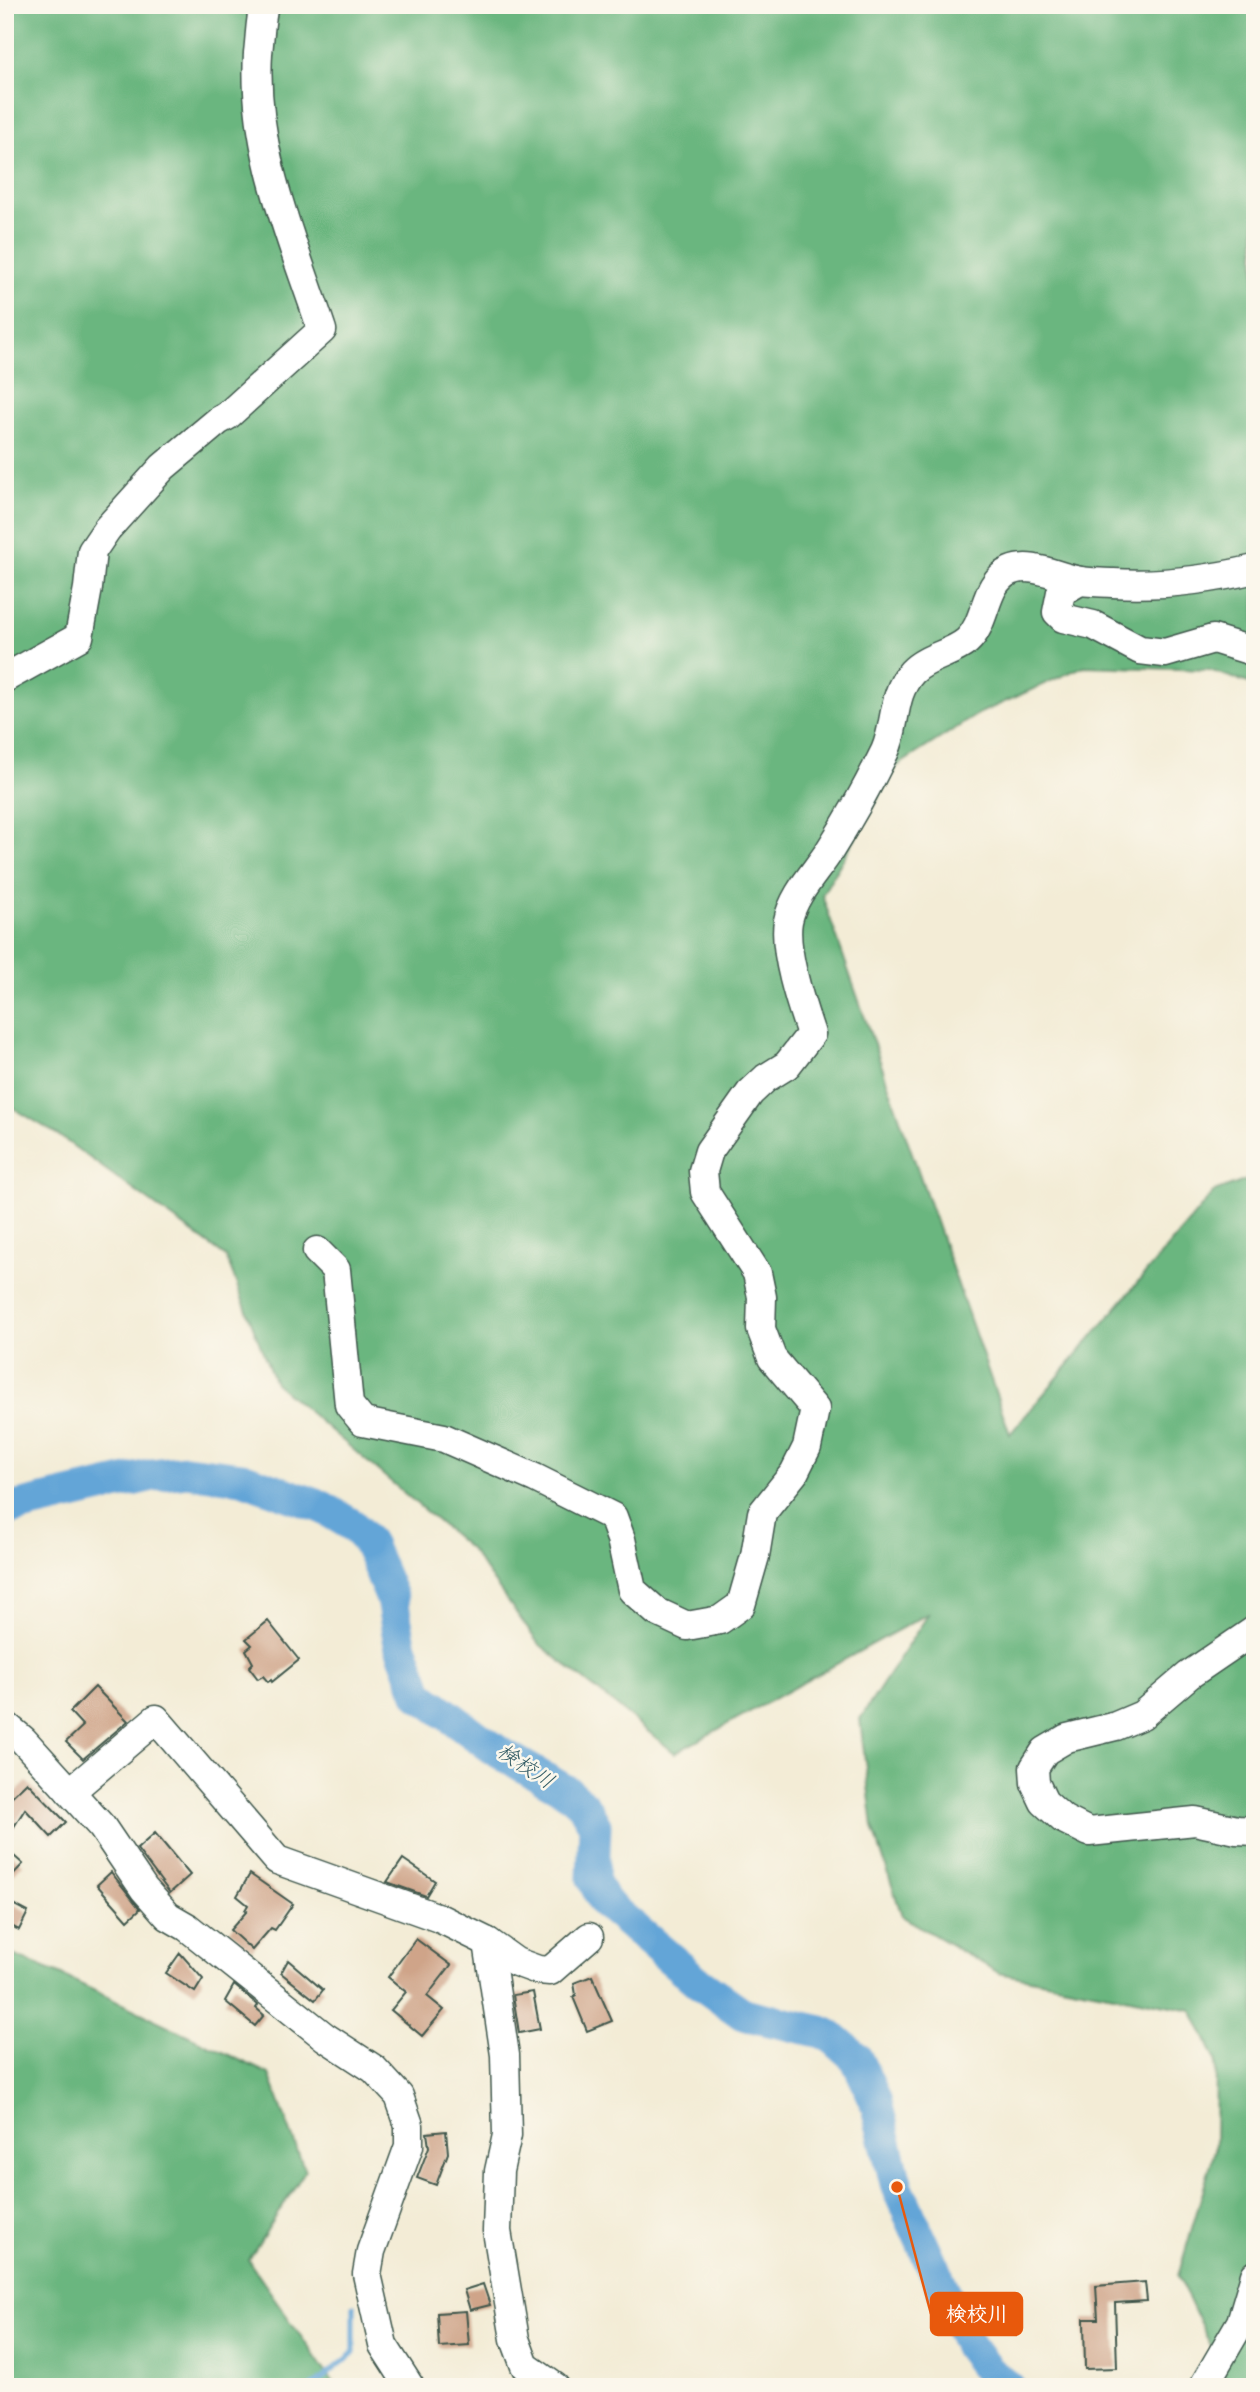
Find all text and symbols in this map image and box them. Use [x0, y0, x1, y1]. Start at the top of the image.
water label: 検校川 [492, 1737, 560, 1795]
callout: 検校川 [931, 2293, 1022, 2335]
text: 検校川 [946, 2300, 1009, 2328]

